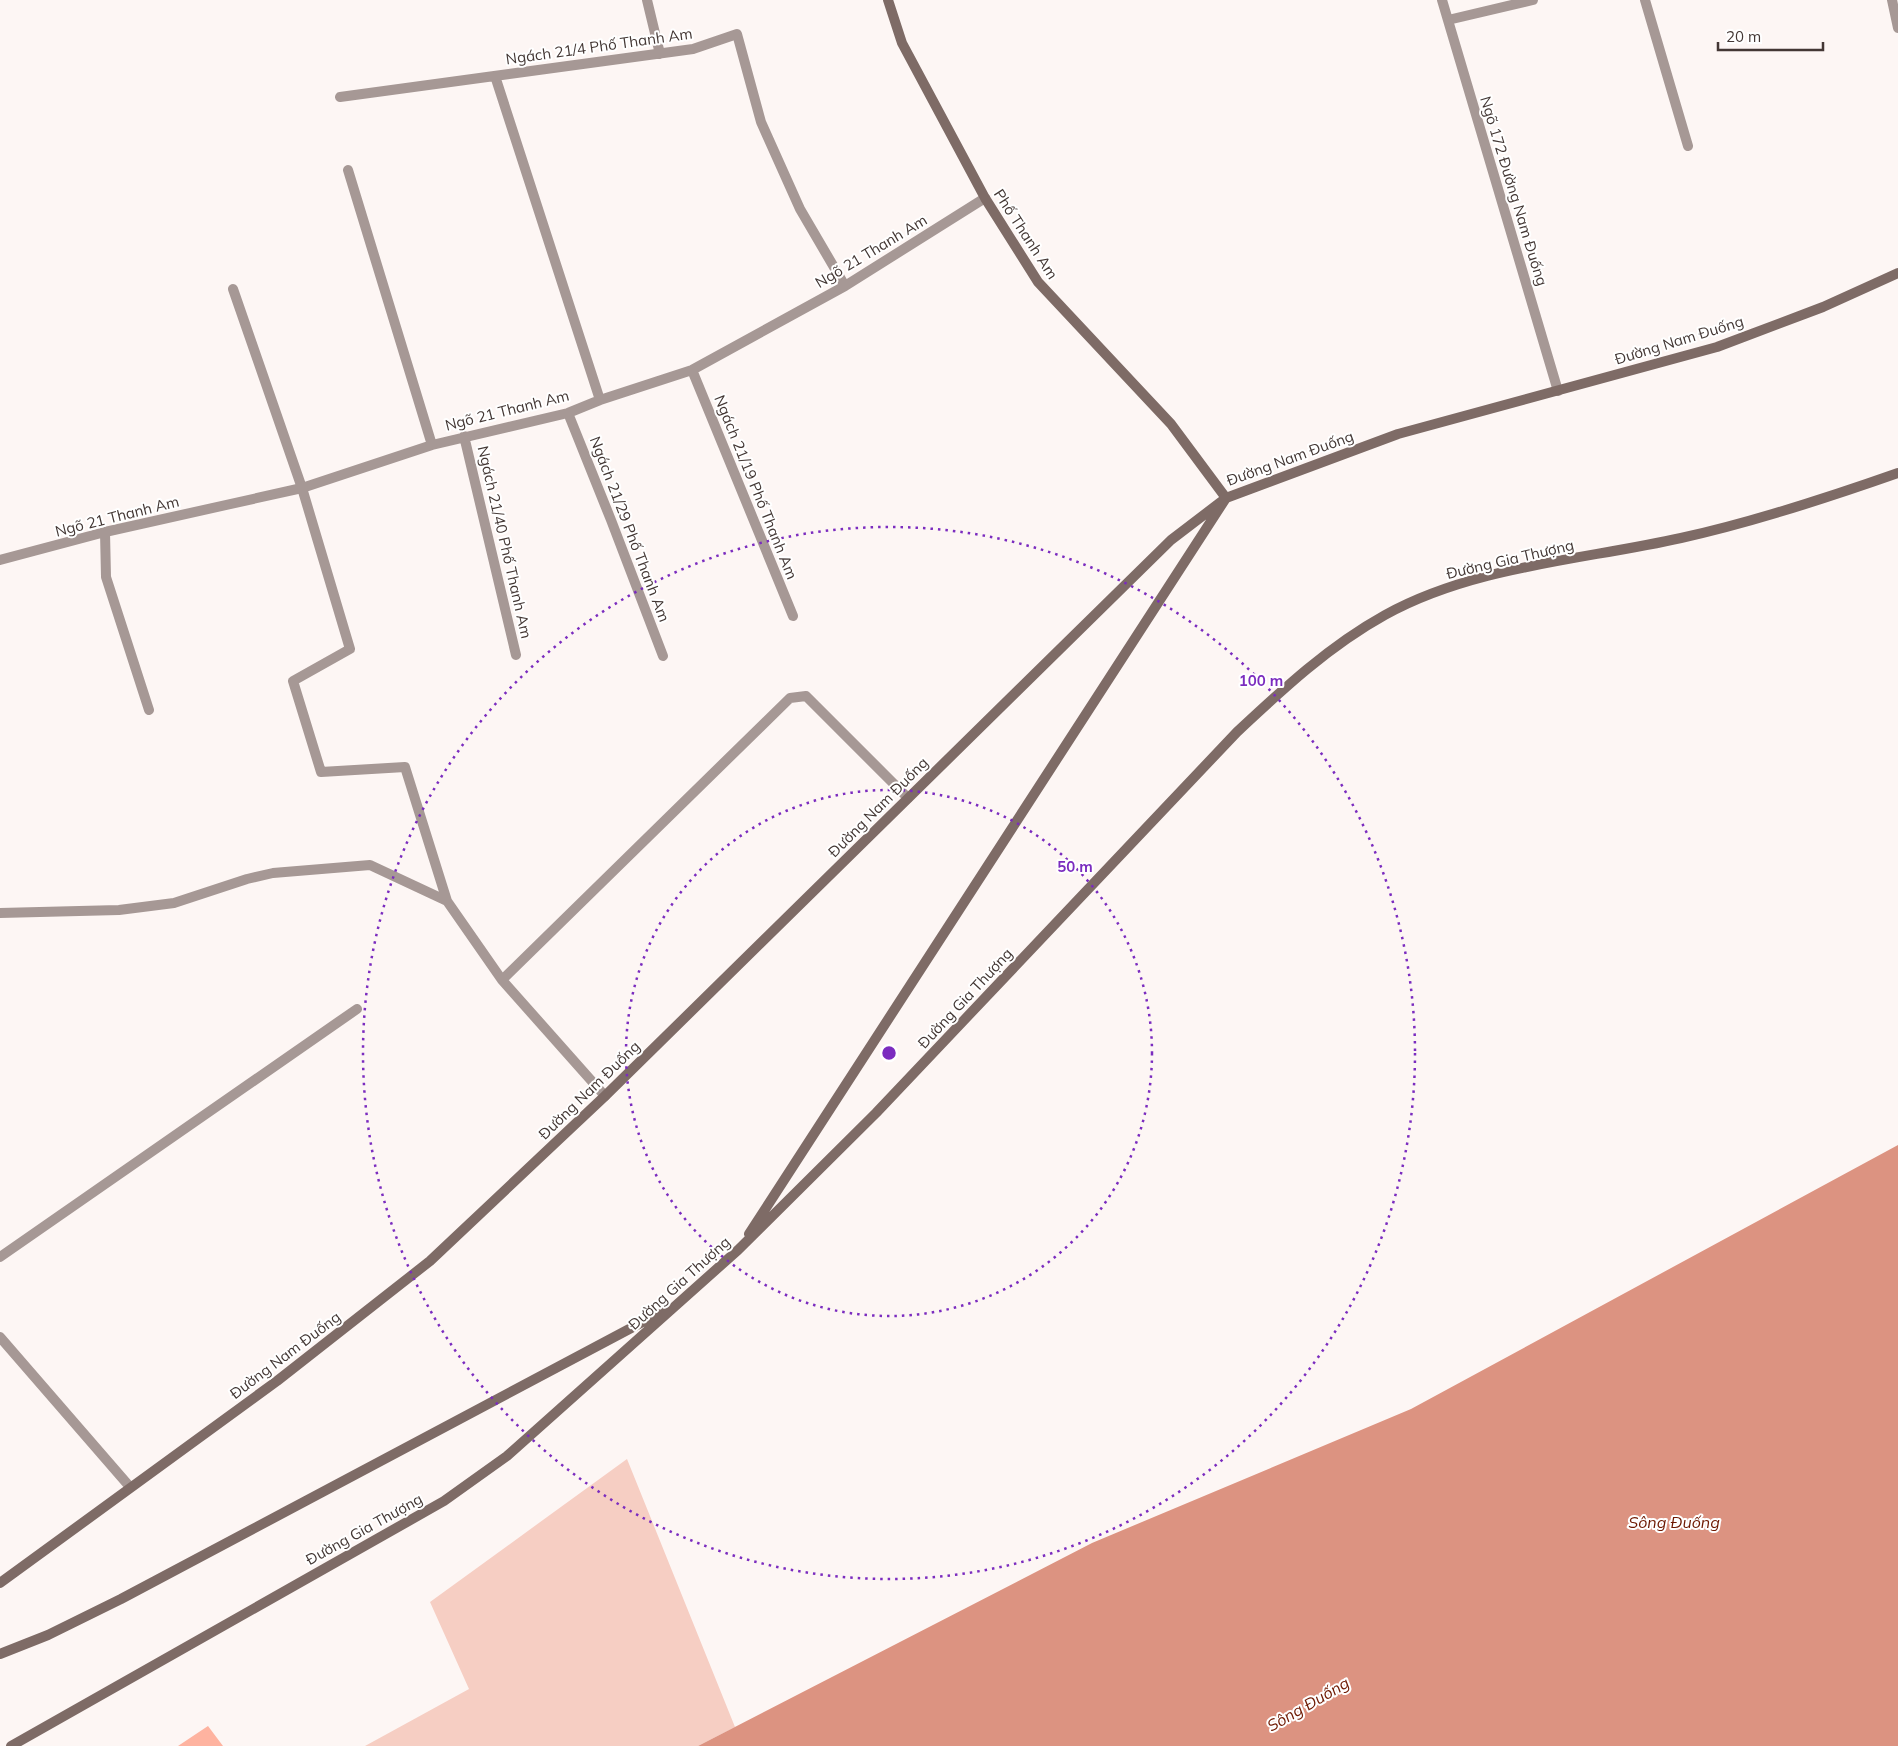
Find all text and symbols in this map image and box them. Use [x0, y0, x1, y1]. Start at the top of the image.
scale bar [1718, 20, 1823, 52]
street label: Ngách 21/4 Phố Thanh Am [505, 23, 693, 69]
text: 20 m [1726, 27, 1761, 46]
street label: Ngõ 172 Đường Nam Đuống [1476, 94, 1552, 288]
street label: Phố Thanh Am [990, 185, 1062, 283]
street label: Ngõ 21 Thanh Am [812, 210, 930, 292]
street label: Đường Nam Đuống [1612, 311, 1746, 369]
street label: Ngõ 21 Thanh Am [443, 385, 571, 435]
street label: Ngách 21/19 Phố Thanh Am [710, 392, 802, 582]
street label: Đường Nam Đuống [1224, 426, 1356, 490]
street label: Ngách 21/29 Phố Thanh Am [586, 434, 674, 624]
street label: Ngách 21/40 Phố Thanh Am [474, 444, 536, 640]
street label: Ngõ 21 Thanh Am [53, 491, 181, 541]
street label: Đường Gia Thượng [1444, 535, 1576, 583]
text: 100 m [1239, 671, 1283, 690]
street label: Đường Nam Đuống [824, 753, 932, 861]
text: 50 m [1057, 857, 1093, 876]
street label: Đường Gia Thượng [914, 944, 1016, 1052]
street label: Đường Nam Đuống [534, 1037, 644, 1143]
centre of rings [880, 1044, 898, 1062]
street label: Đường Gia Thượng [624, 1232, 734, 1334]
street label: Đường Nam Đuống [226, 1307, 344, 1403]
street label: Đường Gia Thượng [302, 1489, 426, 1569]
water label: Sông Đuống [1628, 1512, 1720, 1532]
water label: Sông Đuống [1263, 1672, 1353, 1736]

